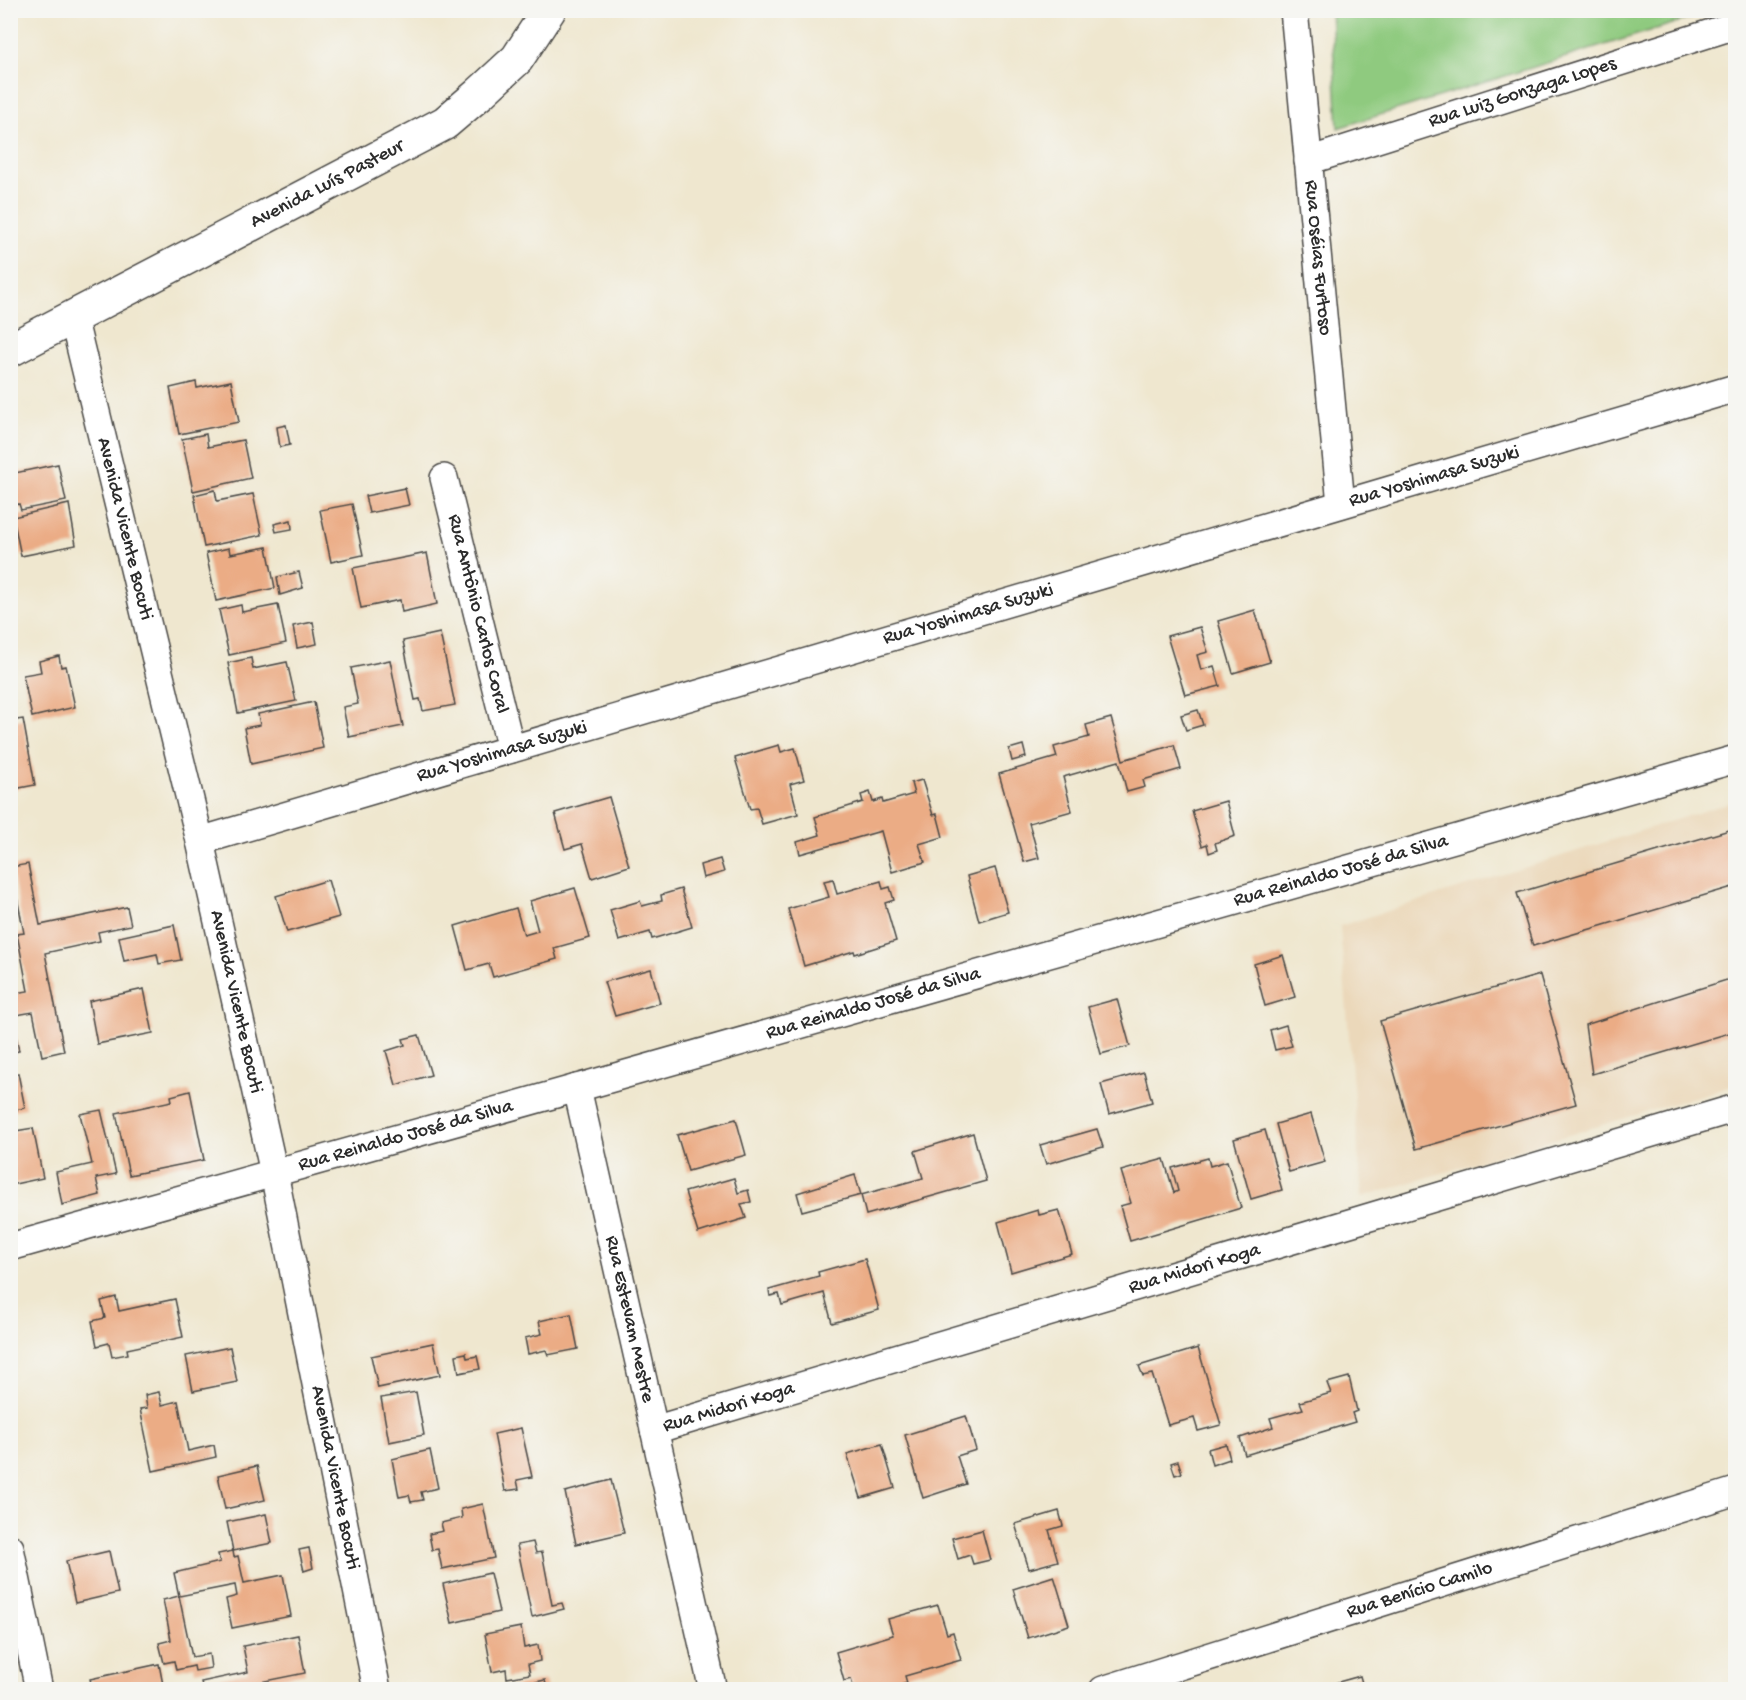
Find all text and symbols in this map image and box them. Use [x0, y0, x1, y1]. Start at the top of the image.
street label: Rua Luiz Gonzaga Lopes [1426, 52, 1620, 133]
street label: Avenida Luís Pasteur [247, 134, 410, 234]
street label: Rua Oséias Furtoso [1299, 179, 1336, 337]
street label: Avenida Vicente Bocuti [91, 435, 158, 622]
street label: Rua Yoshimasa Suzuki [1346, 441, 1522, 513]
street label: Rua Antônio Carlos Coral [442, 512, 513, 716]
street label: Rua Yoshimasa Suzuki [880, 578, 1056, 650]
street label: Rua Yoshimasa Suzuki [414, 716, 590, 788]
street label: Rua Reinaldo José da Silva [1231, 830, 1452, 912]
street label: Avenida Vicente Bocuti [204, 908, 267, 1096]
street label: Rua Reinaldo José da Silva [764, 962, 984, 1045]
street label: Rua Reinaldo José da Silva [296, 1095, 516, 1177]
street label: Rua Estevam Mestre [599, 1234, 659, 1405]
street label: Rua Midori Koga [1126, 1238, 1264, 1300]
street label: Rua Midori Koga [660, 1377, 798, 1438]
street label: Avenida Vicente Bocuti [305, 1384, 364, 1572]
street label: Rua Benício Camilo [1344, 1557, 1496, 1624]

